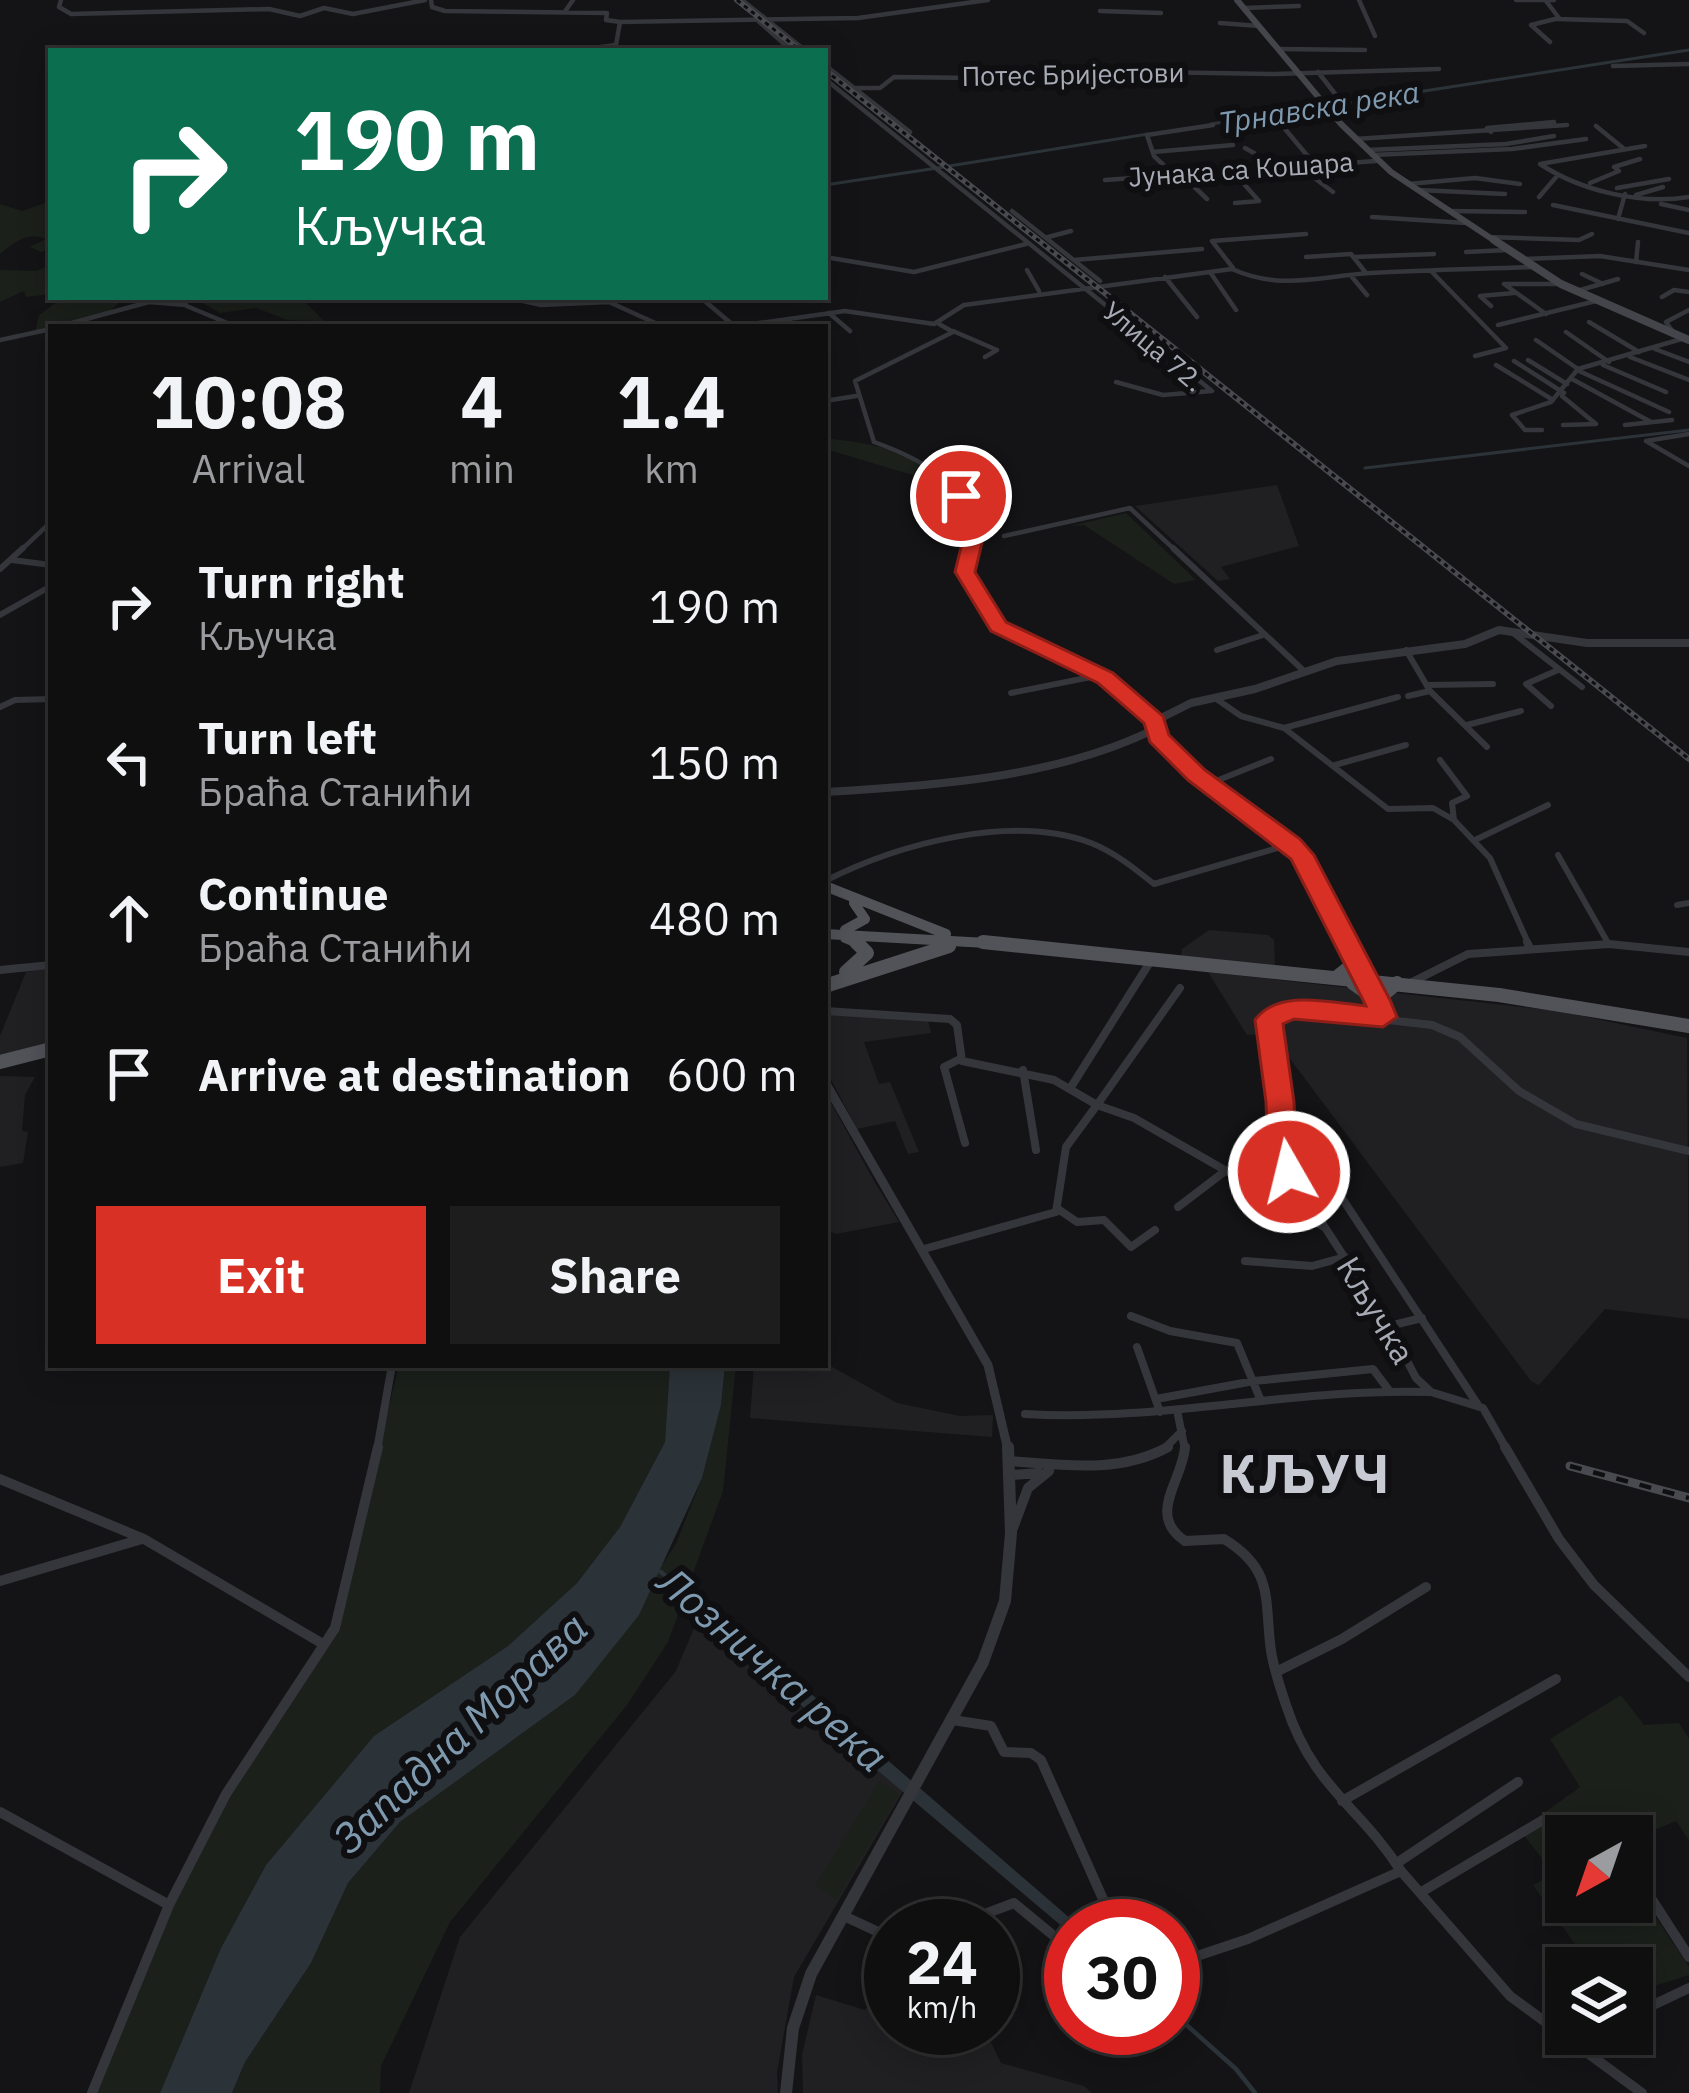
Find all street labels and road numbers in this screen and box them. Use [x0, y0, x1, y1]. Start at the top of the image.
street label: Потес Бријестови [961, 54, 1185, 93]
street label: Јунака са Кошара [1127, 143, 1355, 194]
street label: Улица 72. [1096, 293, 1212, 399]
street label: Кључка [1328, 1248, 1425, 1371]

